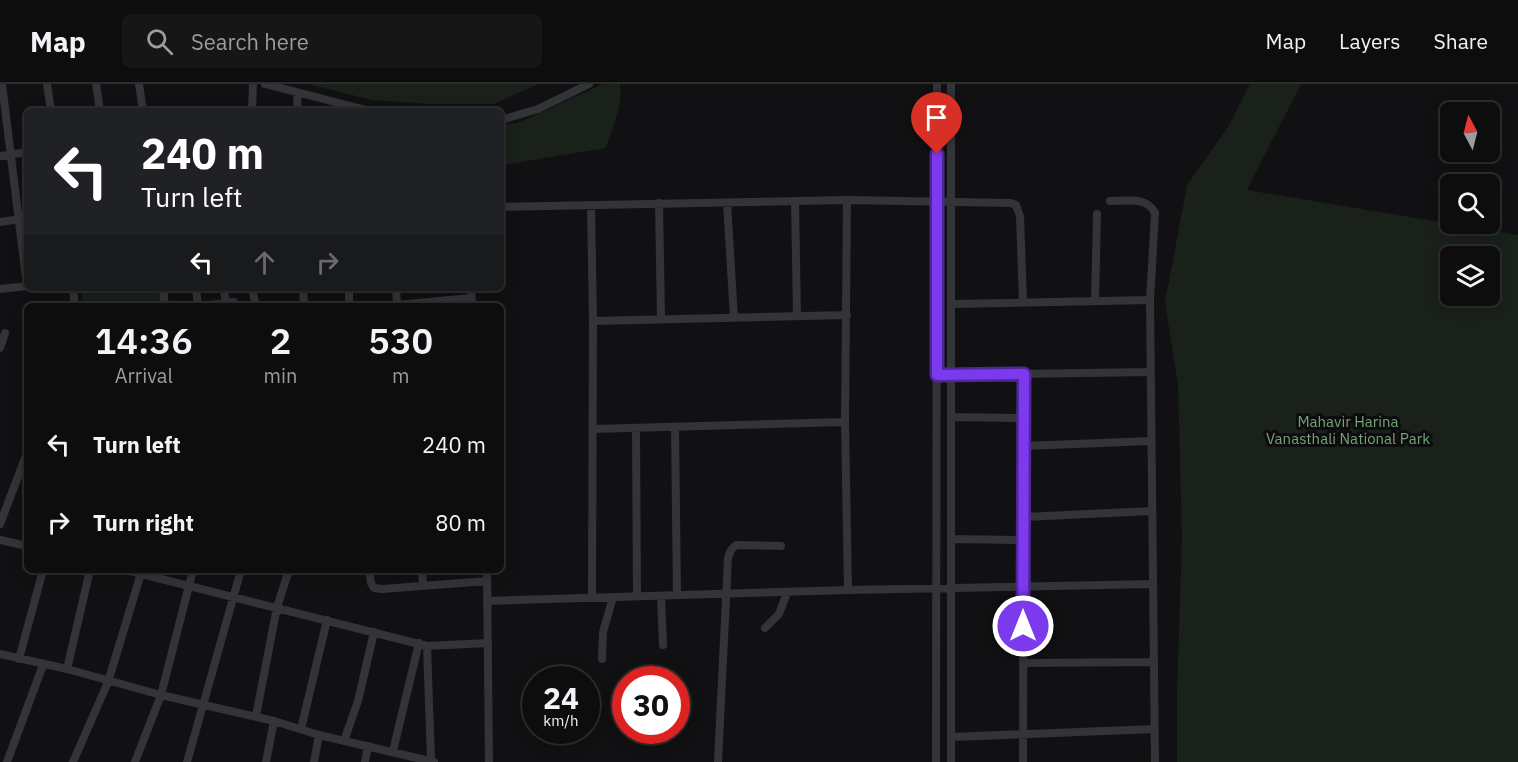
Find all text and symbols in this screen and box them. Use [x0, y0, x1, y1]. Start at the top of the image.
search box [122, 14, 542, 68]
text: Map [30, 23, 86, 60]
icon: search [143, 25, 176, 58]
text: Search here [191, 27, 309, 56]
text: Map [1266, 27, 1306, 55]
text: Layers [1339, 27, 1401, 55]
text: Share [1434, 27, 1488, 55]
pin [911, 92, 962, 154]
icon: arrive [920, 101, 953, 134]
north arrow [1440, 102, 1500, 162]
map controls [1440, 102, 1500, 306]
text: 240 m [141, 126, 264, 181]
icon: left [42, 132, 120, 210]
button: search [1440, 174, 1500, 234]
text: Turn left [141, 179, 242, 214]
icon: left [185, 246, 218, 279]
icon: ahead [248, 246, 281, 279]
icon: right [311, 246, 344, 279]
button: layers [1440, 246, 1500, 306]
text: 14:36 [95, 317, 193, 364]
text: 2 [270, 317, 291, 364]
text: 530 [368, 317, 433, 364]
text: Arrival [115, 362, 173, 389]
text: min [264, 362, 297, 389]
text: m [392, 362, 409, 389]
park label: Mahavir Harina Vanasthali National Park [1266, 412, 1430, 448]
icon: left [42, 428, 75, 461]
text: Turn left [93, 430, 181, 459]
text: 240 m [422, 430, 486, 459]
icon: right [42, 506, 75, 539]
text: Turn right [93, 508, 194, 537]
text: 80 m [435, 508, 486, 537]
position arrow [991, 594, 1055, 658]
speed limit sign: 30 [612, 666, 690, 744]
text: 24 [543, 678, 579, 717]
text: km/h [543, 711, 579, 730]

